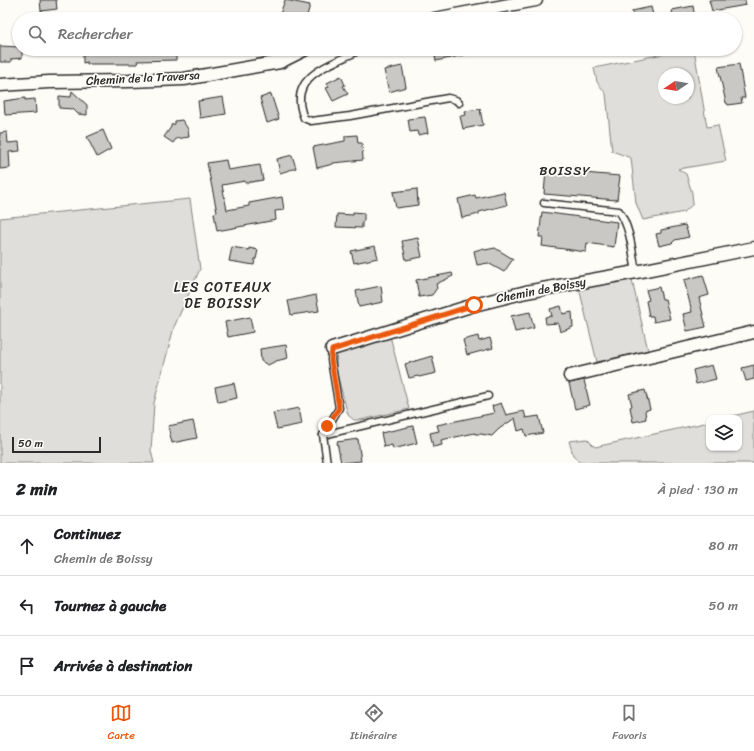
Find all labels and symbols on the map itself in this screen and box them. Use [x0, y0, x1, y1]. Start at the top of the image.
street label: Chemin de la Traversa [85, 64, 201, 92]
north arrow [658, 68, 694, 104]
district label: BOISSY [539, 159, 591, 182]
street label: Chemin de Boissy [494, 270, 589, 309]
district label: LES COTEAUX DE BOISSY [174, 275, 272, 316]
route start [465, 296, 483, 314]
route end [318, 417, 336, 435]
scale bar [12, 435, 101, 454]

